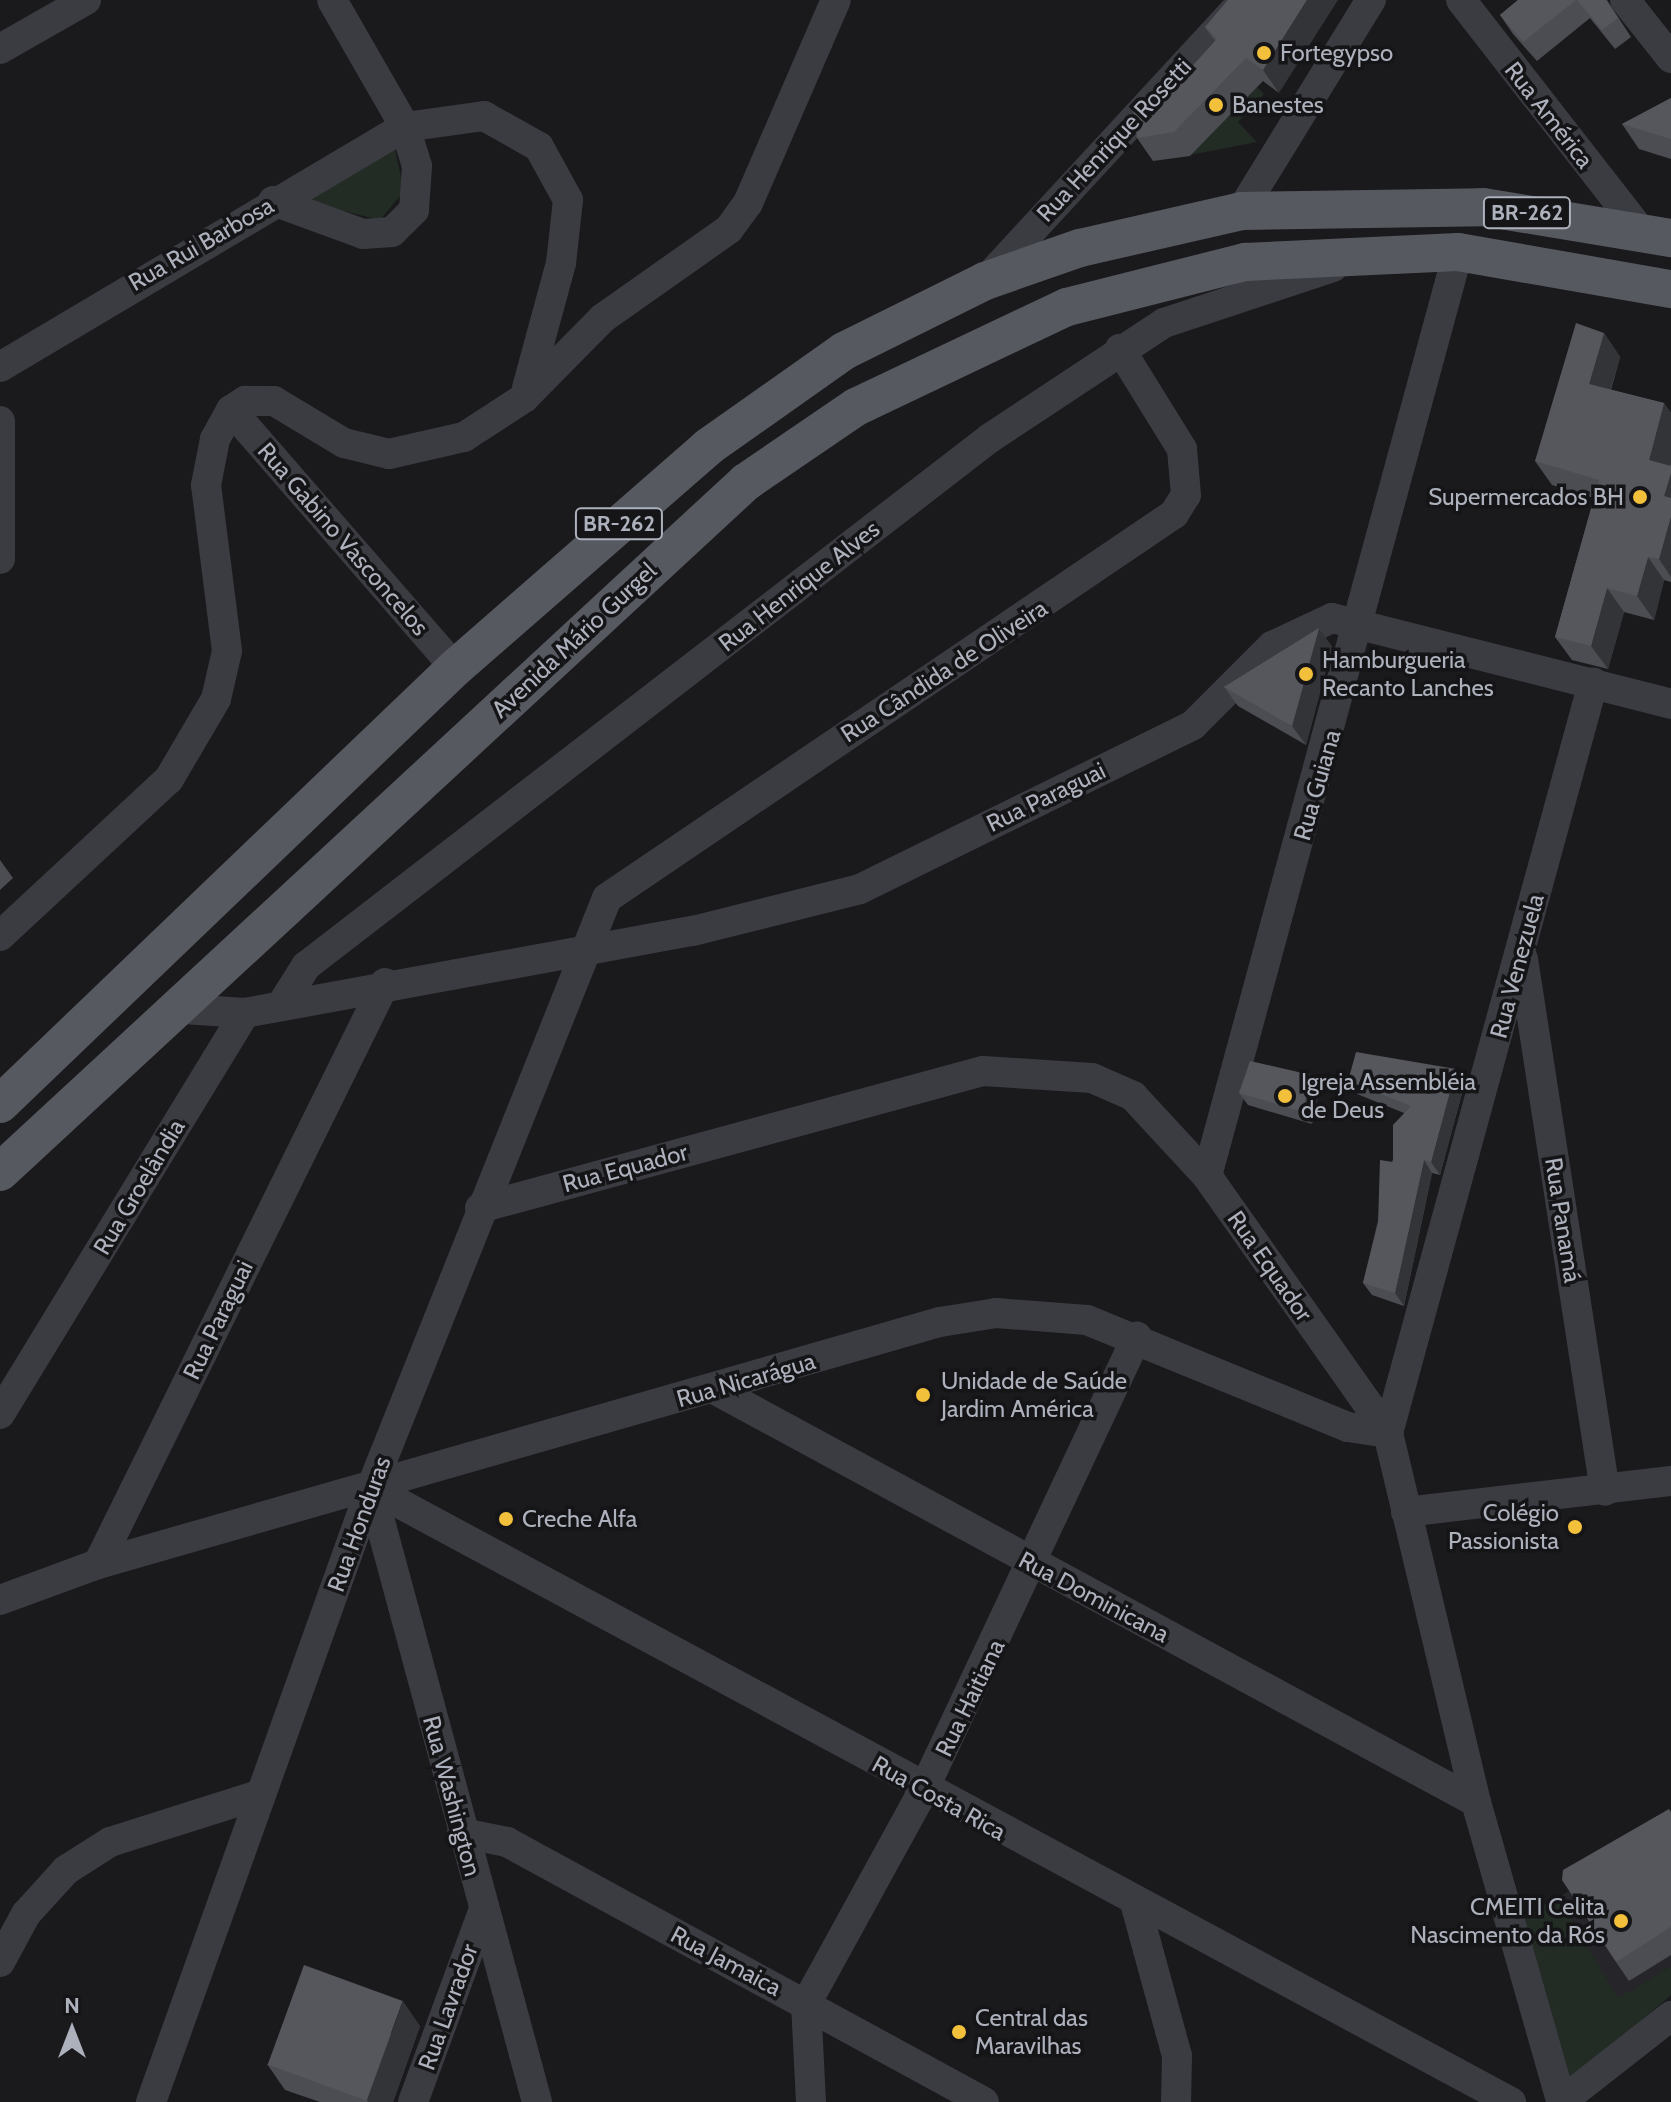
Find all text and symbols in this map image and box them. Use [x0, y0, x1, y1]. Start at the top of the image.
place label: Fortegypso [1280, 39, 1393, 67]
marker: Fortegypso [1255, 44, 1273, 62]
street label: Rua Henrique Rosetti [1031, 52, 1197, 228]
street label: Rua América [1499, 56, 1599, 174]
place label: Banestes [1232, 91, 1324, 119]
marker: Banestes [1207, 96, 1225, 114]
street label: Rua Rui Barbosa [124, 191, 278, 297]
road number: BR-262 [1481, 195, 1573, 231]
street label: Rua Gabino Vasconcelos [251, 437, 435, 641]
place label: Supermercados BH [1428, 483, 1624, 511]
marker: Supermercados BH [1631, 488, 1649, 506]
road number: BR-262 [573, 506, 665, 542]
street label: Rua Henrique Alves [713, 514, 885, 658]
street label: Avenida Mário Gurgel [486, 556, 662, 724]
street label: Rua Cândida de Oliveira [835, 594, 1053, 748]
place label: Hamburgueria Recanto Lanches [1322, 646, 1494, 702]
marker: Hamburgueria Recanto Lanches [1297, 665, 1315, 683]
street label: Rua Guiana [1287, 726, 1347, 844]
street label: Rua Paraguai [982, 756, 1110, 838]
street label: Rua Venezuela [1484, 891, 1550, 1041]
place label: Igreja Assembléia de Deus [1301, 1068, 1476, 1124]
marker: Igreja Assembléia de Deus [1276, 1087, 1294, 1105]
street label: Rua Groelândia [87, 1114, 191, 1260]
street label: Rua Equador [559, 1138, 691, 1198]
street label: Rua Panamá [1539, 1155, 1587, 1285]
street label: Rua Equador [1221, 1205, 1319, 1327]
street label: Rua Paraguai [177, 1256, 259, 1384]
street label: Rua Nicarágua [673, 1346, 819, 1414]
place label: Unidade de Saúde Jardim América [941, 1367, 1127, 1423]
marker: Unidade de Saúde Jardim América [912, 1384, 934, 1406]
street label: Rua Honduras [321, 1453, 397, 1595]
place label: Colégio Passionista [1448, 1499, 1559, 1555]
place label: Creche Alfa [522, 1505, 637, 1533]
marker: Creche Alfa [497, 1510, 515, 1528]
marker: Colégio Passionista [1566, 1518, 1584, 1536]
street label: Rua Dominicana [1014, 1545, 1174, 1649]
street label: Rua Haitiana [929, 1635, 1011, 1761]
street label: Rua Washington [417, 1713, 487, 1879]
street label: Rua Costa Rica [867, 1750, 1011, 1846]
place label: CMEITI Celita Nascimento da Rós [1410, 1893, 1605, 1949]
marker: CMEITI Celita Nascimento da Rós [1612, 1912, 1630, 1930]
street label: Rua Jamaica [666, 1920, 786, 2002]
street label: Rua Lavrador [412, 1940, 484, 2074]
north arrow [32, 1990, 112, 2070]
text: N [64, 1992, 80, 2019]
place label: Central das Maravilhas [975, 2004, 1088, 2060]
marker: Central das Maravilhas [950, 2023, 968, 2041]

